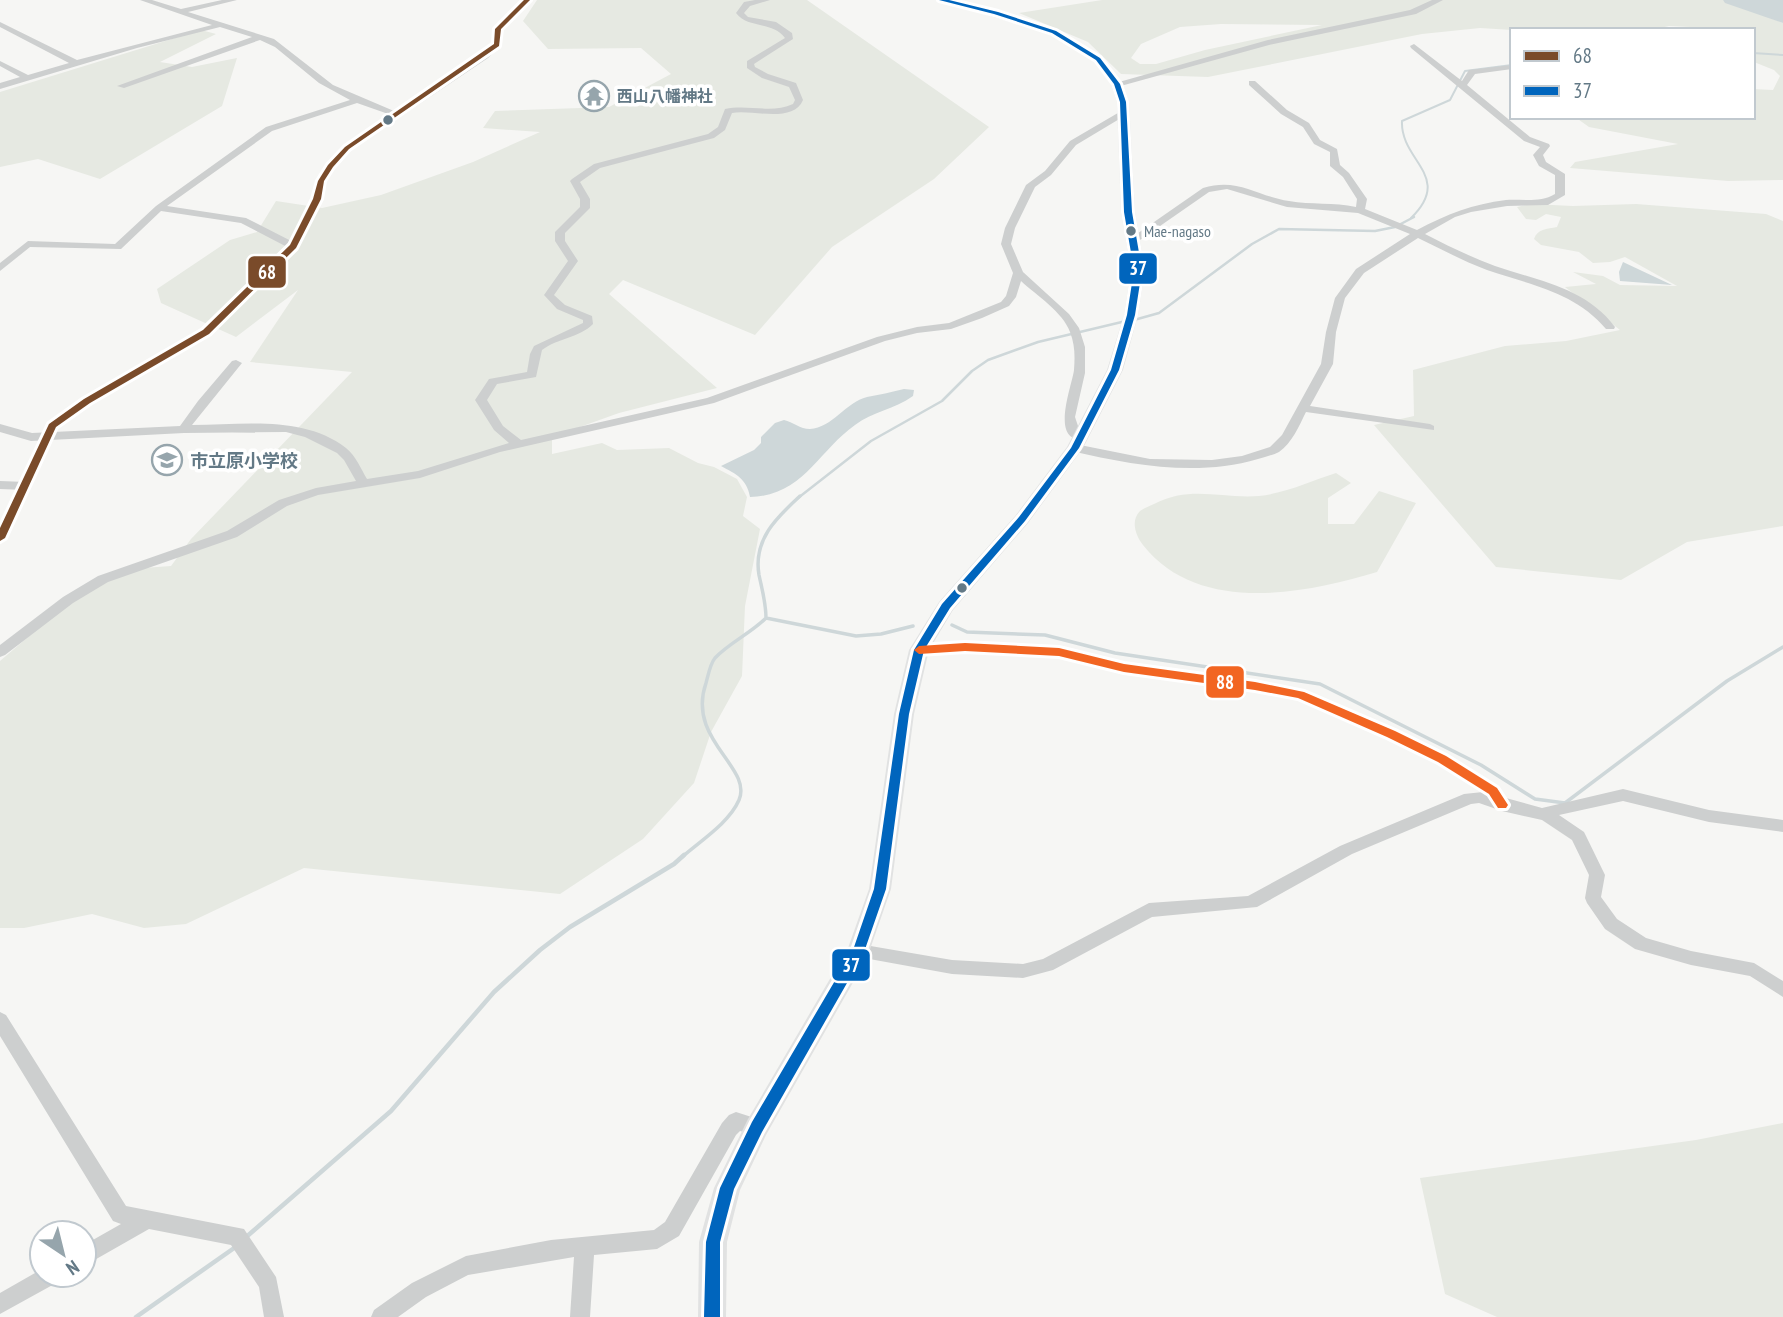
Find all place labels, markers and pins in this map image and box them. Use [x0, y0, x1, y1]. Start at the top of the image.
temple icon: 西山八幡神社 [577, 79, 611, 113]
place label: 西山八幡神社 [617, 86, 713, 106]
unlabelled marker [381, 113, 395, 127]
place label: Mae-nagaso [1144, 221, 1211, 241]
marker: Mae-nagaso [1124, 224, 1138, 238]
school or university icon: 市立原小学校 [150, 443, 184, 477]
place label: 市立原小学校 [190, 449, 298, 472]
unlabelled marker [955, 581, 969, 595]

